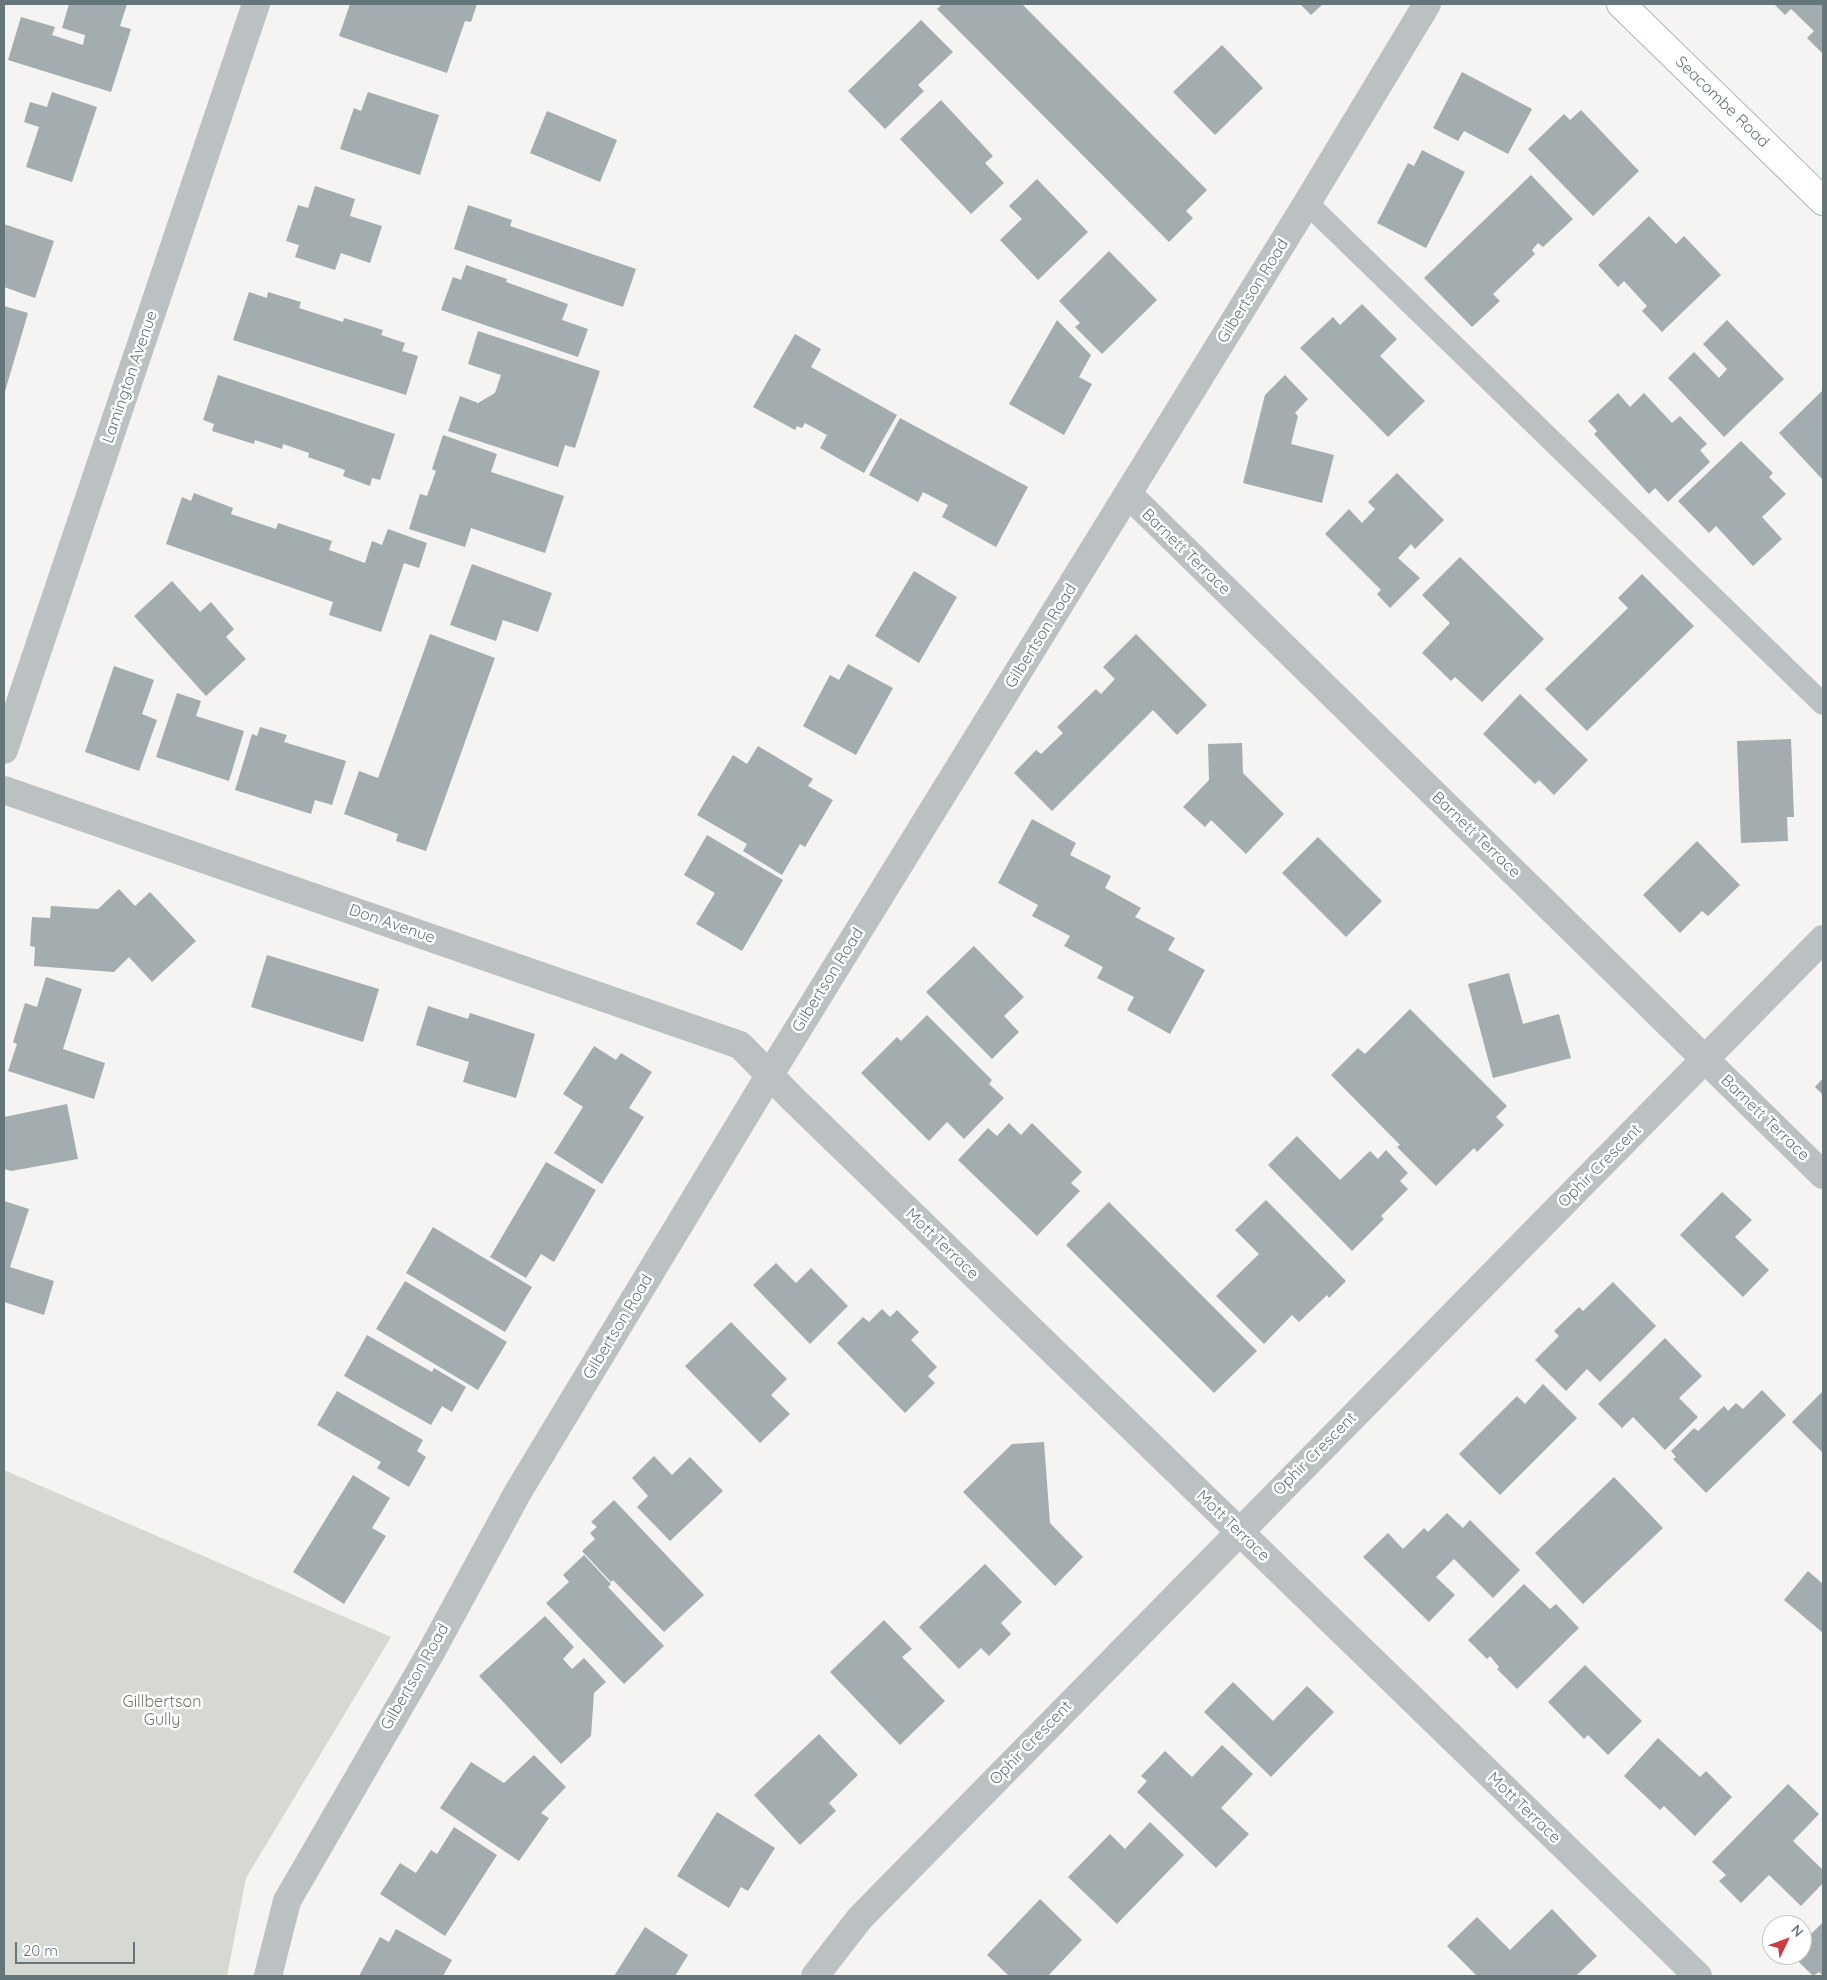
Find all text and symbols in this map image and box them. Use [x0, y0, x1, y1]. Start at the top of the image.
street label: Seacombe Road [1671, 52, 1773, 152]
street label: Gilbertson Road [1213, 235, 1293, 347]
street label: Lamington Avenue [98, 308, 162, 446]
street label: Barnett Terrace [1138, 505, 1234, 599]
street label: Gilbertson Road [1001, 580, 1081, 692]
street label: Barnett Terrace [1428, 788, 1524, 882]
street label: Don Avenue [347, 900, 437, 948]
street label: Gilbertson Road [788, 924, 868, 1036]
street label: Barnett Terrace [1717, 1071, 1813, 1165]
street label: Ophir Crescent [1554, 1120, 1646, 1212]
street label: Mott Terrace [902, 1204, 982, 1284]
street label: Gilbertson Road [579, 1271, 657, 1383]
street label: Ophir Crescent [1269, 1408, 1361, 1500]
street label: Mott Terrace [1193, 1486, 1273, 1566]
street label: Gilbertson Road [377, 1621, 453, 1733]
park label: Gillbertson Gully [123, 1692, 201, 1730]
street label: Ophir Crescent [986, 1697, 1076, 1789]
street label: Mott Terrace [1484, 1768, 1564, 1848]
north arrow [1762, 1915, 1812, 1965]
text: N [1787, 1921, 1808, 1940]
scale bar [18, 1932, 138, 1964]
text: 20 m [23, 1941, 58, 1960]

